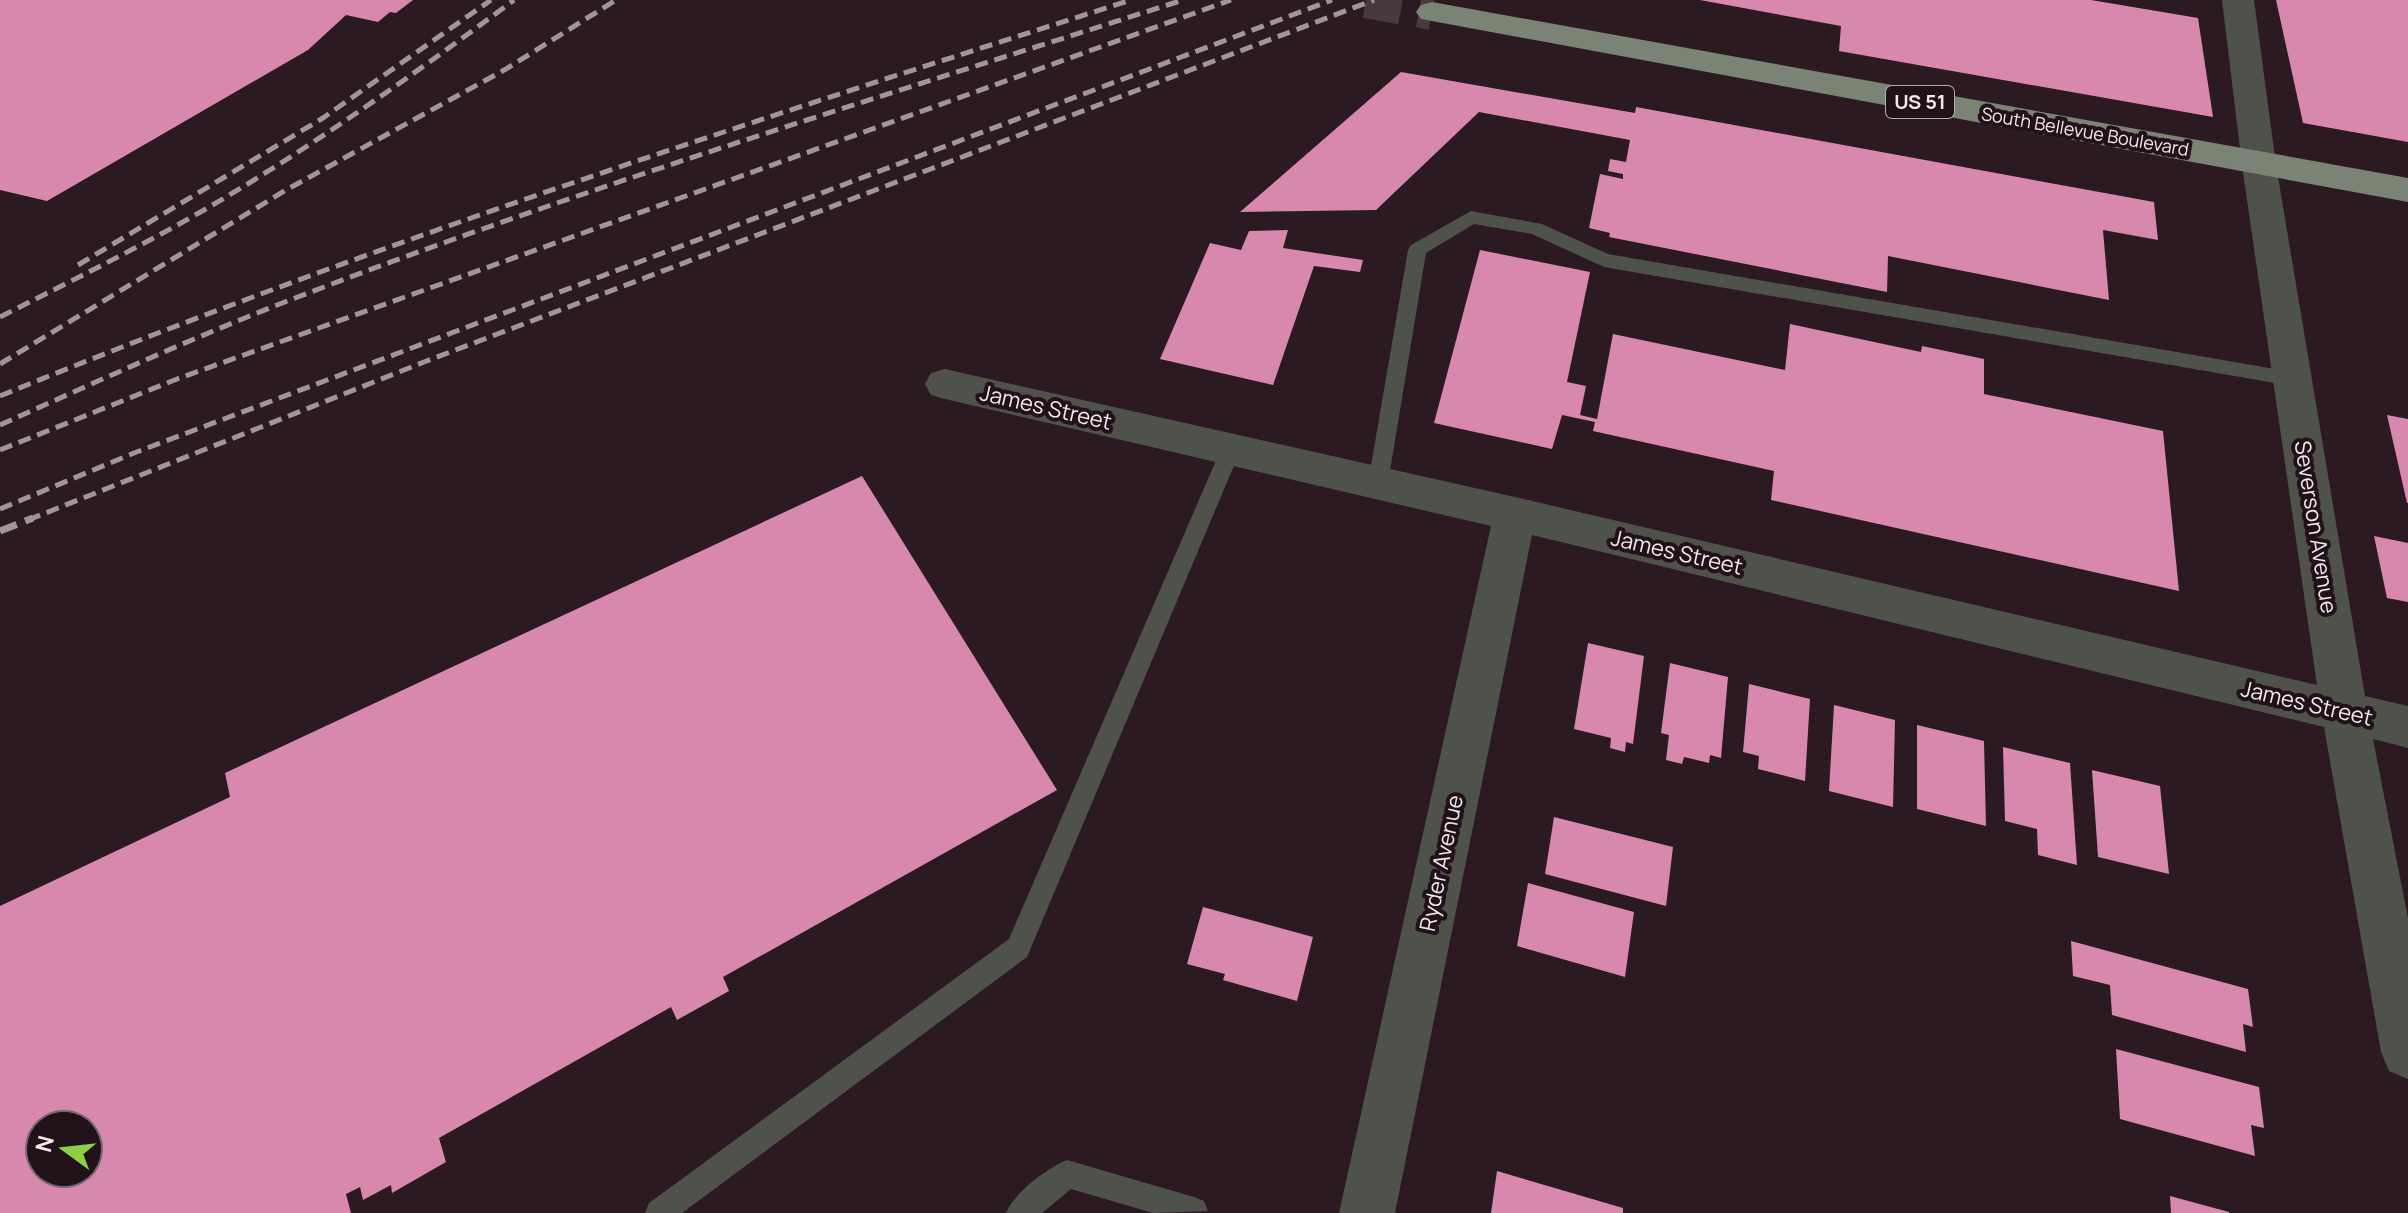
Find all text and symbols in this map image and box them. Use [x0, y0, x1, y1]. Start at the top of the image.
road number: US 51 [1886, 86, 1954, 118]
street label: South Bellevue Boulevard [1980, 101, 2191, 161]
street label: James Street [977, 377, 1115, 437]
street label: Severson Avenue [2288, 439, 2344, 616]
street label: James Street [1608, 522, 1746, 582]
street label: James Street [2238, 673, 2376, 733]
street label: Ryder Avenue [1412, 792, 1470, 934]
north arrow [24, 1109, 104, 1189]
text: N [28, 1132, 61, 1155]

